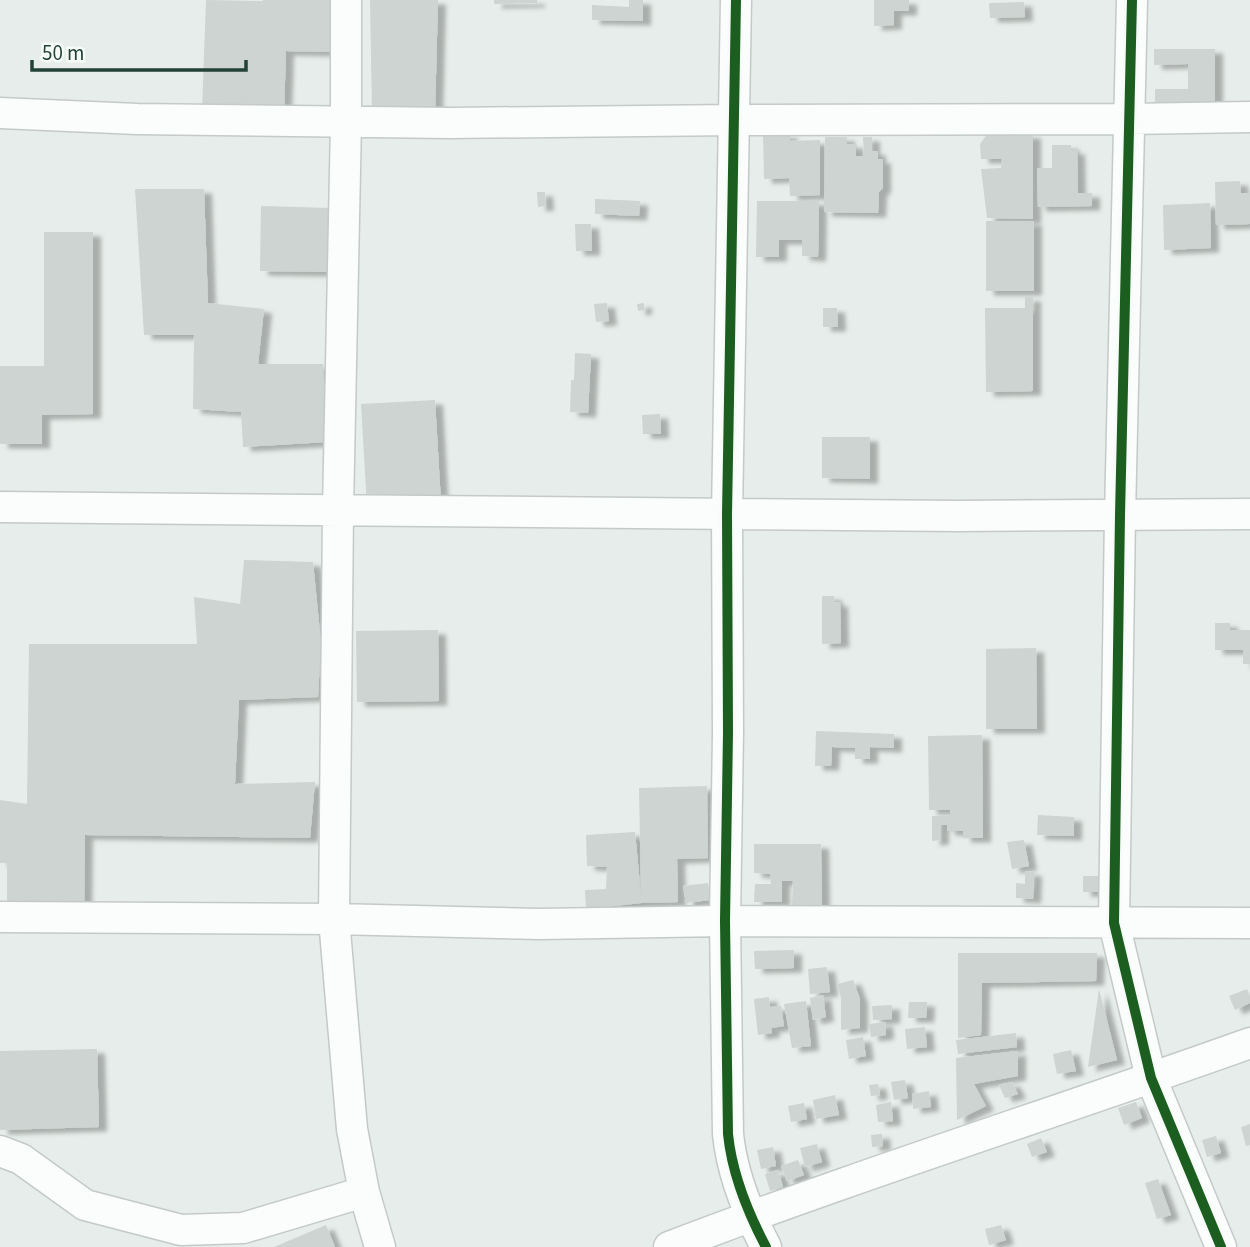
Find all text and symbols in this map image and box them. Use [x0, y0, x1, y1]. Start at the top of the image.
scale bar [32, 28, 245, 72]
text: 50 m [42, 38, 84, 68]

